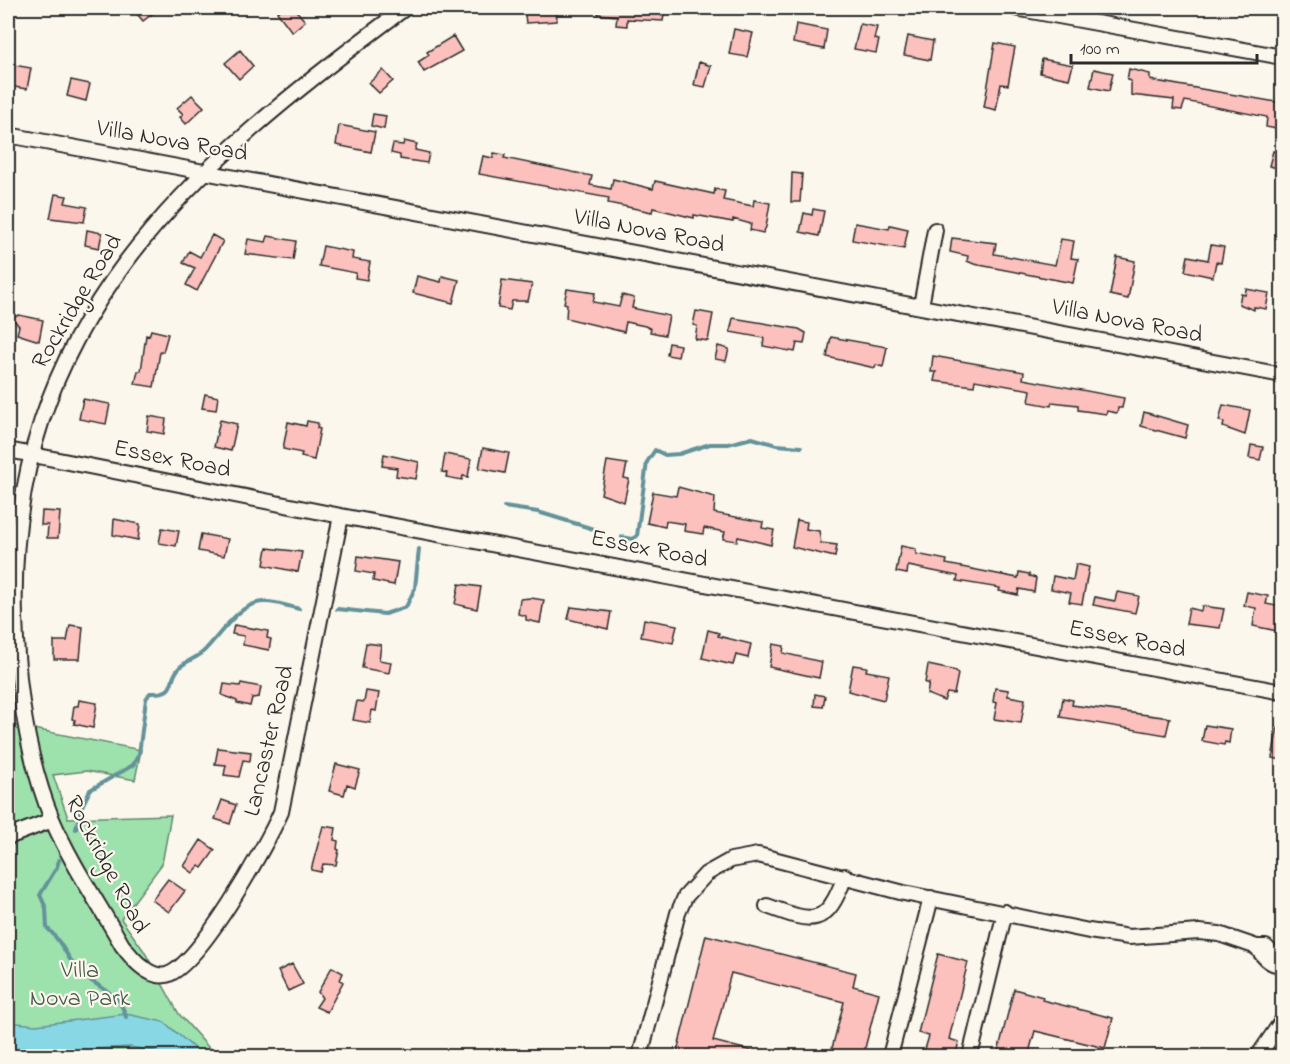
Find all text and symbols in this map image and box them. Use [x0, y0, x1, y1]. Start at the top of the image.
scale bar [1071, 27, 1257, 65]
text: 100 m [1080, 37, 1120, 63]
street label: Villa Nova Road [93, 111, 251, 173]
street label: Villa Nova Road [570, 200, 728, 264]
street label: Rockridge Road [24, 227, 132, 376]
street label: Villa Nova Road [1048, 290, 1206, 354]
street label: Essex Road [110, 431, 234, 489]
street label: Essex Road [587, 521, 711, 579]
street label: Essex Road [1065, 611, 1189, 669]
street label: Lancaster Road [236, 662, 304, 820]
street label: Rockridge Road [55, 790, 157, 941]
park label: Villa Nova Park [30, 954, 131, 1017]

